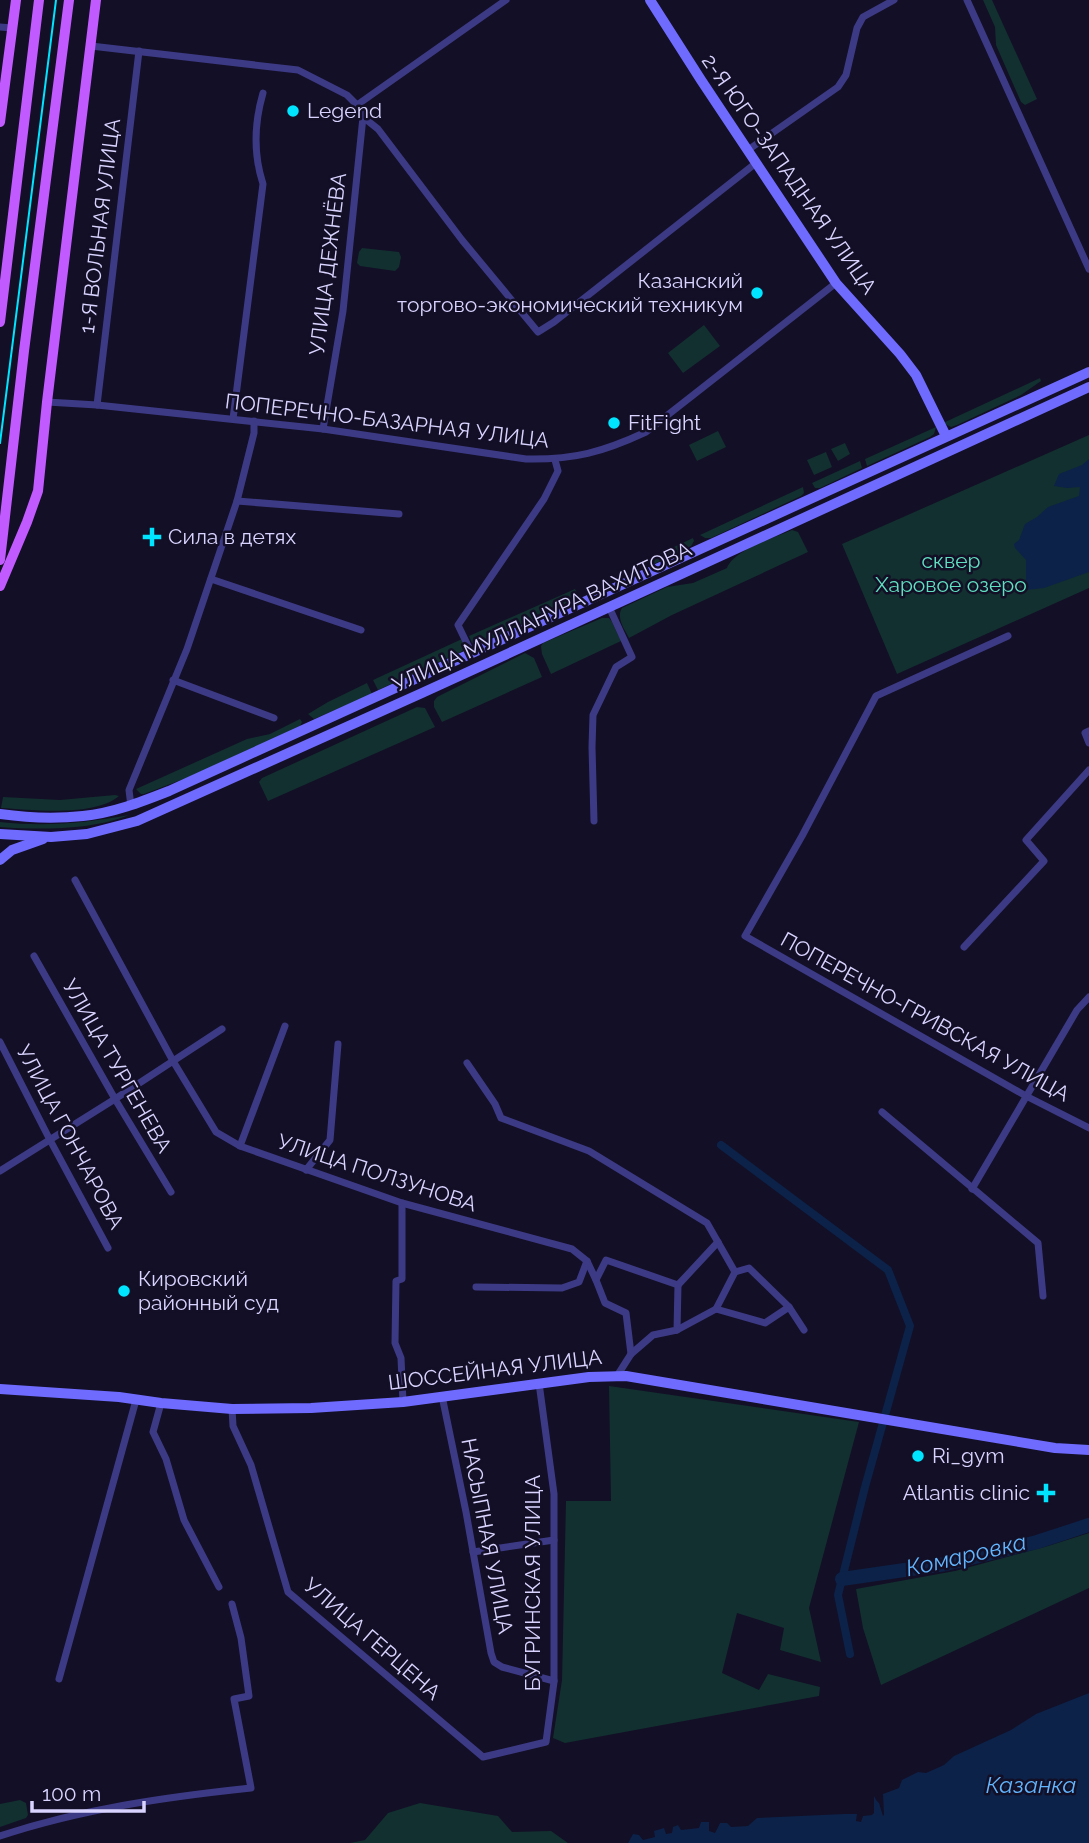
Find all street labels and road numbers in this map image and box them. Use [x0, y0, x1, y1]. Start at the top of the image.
street label: 2-Я ЮГО-ЗАПАДНАЯ УЛИЦА [697, 49, 882, 298]
street label: 1-Я ВОЛЬНАЯ УЛИЦА [74, 117, 125, 335]
street label: УЛИЦА ДЕЖНЁВА [304, 171, 351, 357]
street label: ПОПЕРЕЧНО-БАЗАРНАЯ УЛИЦА [224, 388, 550, 453]
street label: УЛИЦА МУЛЛАНУРА ВАХИТОВА [388, 536, 695, 697]
street label: ПОПЕРЕЧНО-ГРИВСКАЯ УЛИЦА [776, 927, 1074, 1107]
street label: УЛИЦА ТУРГЕНЕВА [57, 974, 177, 1157]
street label: УЛИЦА ГОНЧАРОВА [11, 1040, 130, 1233]
street label: УЛИЦА ПОЛЗУНОВА [274, 1128, 480, 1217]
street label: ШОССЕЙНАЯ УЛИЦА [387, 1344, 603, 1395]
street label: НАСЫПНАЯ УЛИЦА [456, 1436, 519, 1636]
street label: БУГРИНСКАЯ УЛИЦА [520, 1475, 545, 1691]
street label: УЛИЦА ГЕРЦЕНА [299, 1572, 446, 1705]

